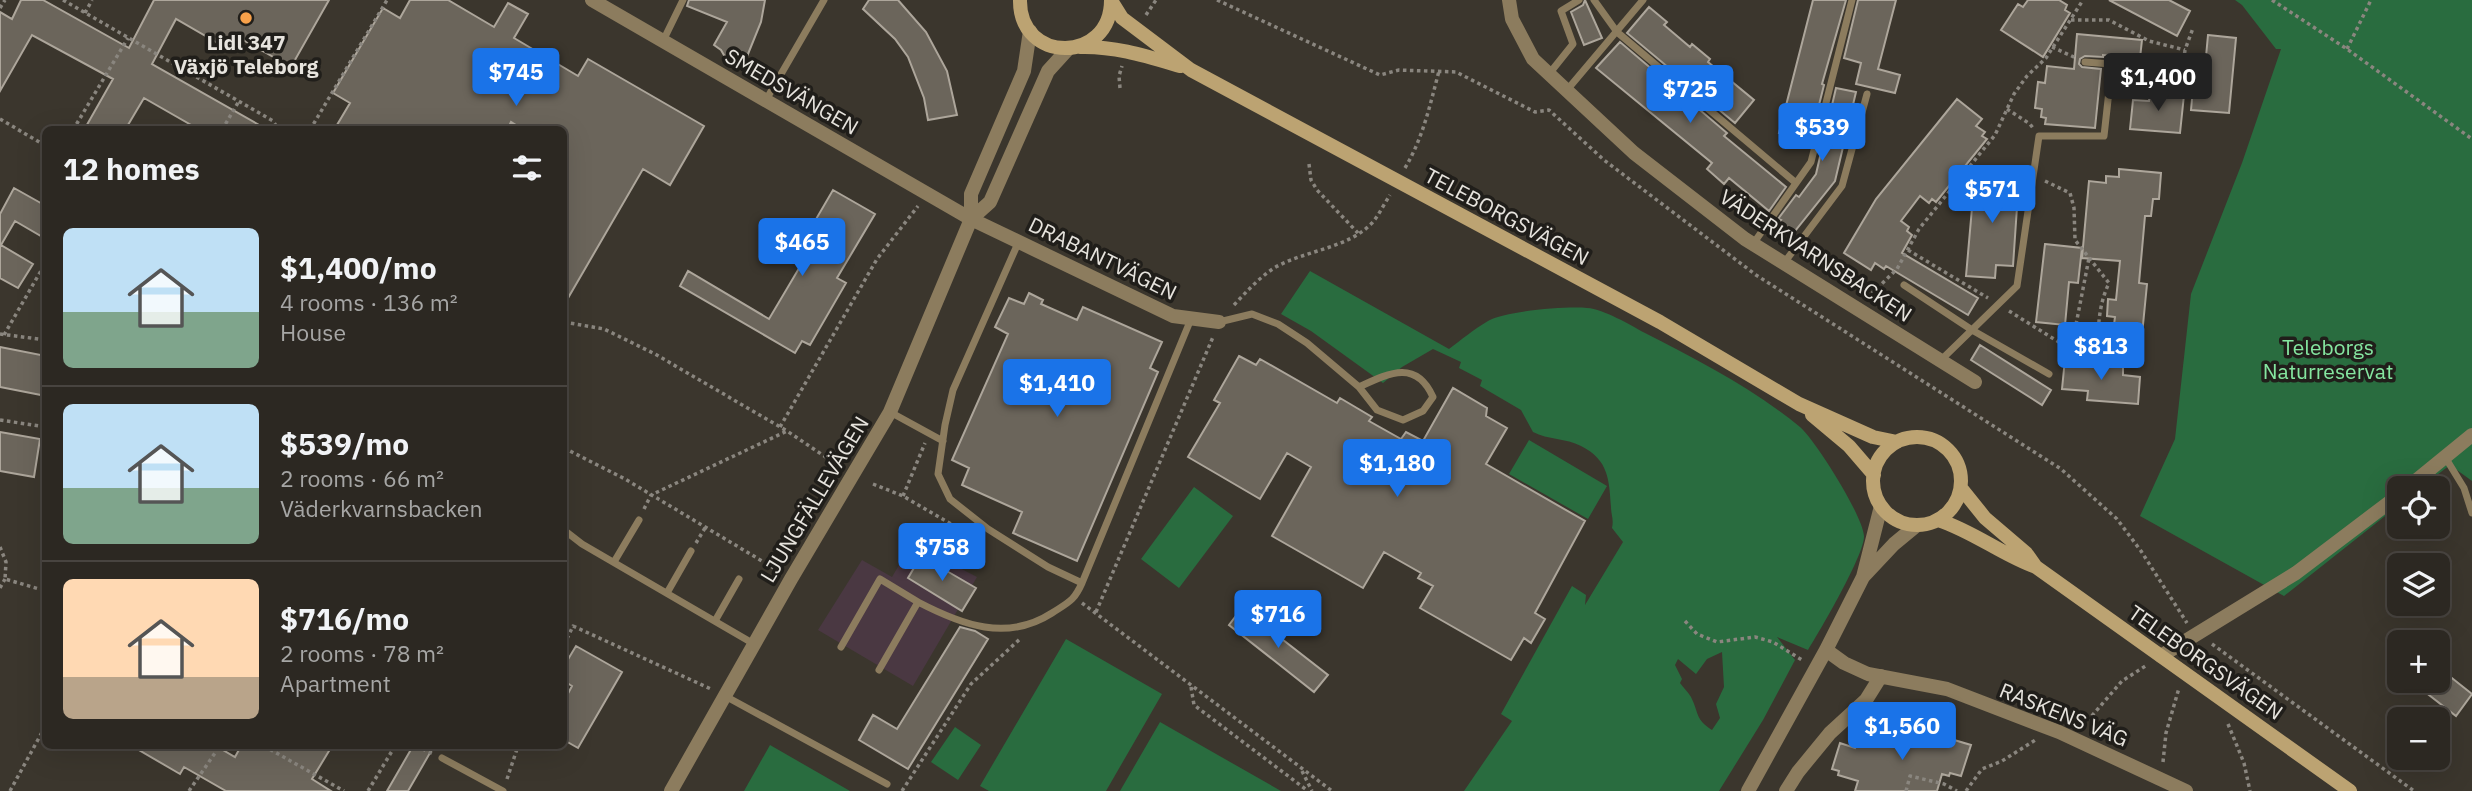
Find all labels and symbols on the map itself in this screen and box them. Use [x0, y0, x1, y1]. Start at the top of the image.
marker: Lidl 347 Växjö Teleborg [238, 10, 254, 26]
place label: Lidl 347 Växjö Teleborg [174, 28, 319, 80]
street label: SMEDSVÄNGEN [720, 41, 864, 141]
pin: $745 [475, 48, 557, 108]
pin: $1,400 [2101, 54, 2215, 113]
pin: $725 [1649, 66, 1731, 125]
pin: $539 [1781, 104, 1863, 163]
street label: TELEBORGSVÄGEN [1420, 161, 1594, 271]
pin: $571 [1951, 166, 2033, 225]
street label: VÄDERKVARNSBACKEN [1714, 182, 1918, 328]
street label: DRABANTVÄGEN [1024, 210, 1182, 306]
pin: $465 [761, 218, 843, 278]
pin: $813 [2060, 322, 2142, 382]
park label: Teleborgs Naturreservat [2263, 333, 2393, 385]
pin: $1,410 [1000, 360, 1114, 419]
street label: LJUNGFÄLLEVÄGEN [753, 411, 875, 587]
pin: $1,180 [1340, 440, 1454, 499]
pin: $758 [901, 524, 983, 583]
pin: $716 [1237, 590, 1319, 650]
street label: TELEBORGSVÄGEN [2123, 598, 2289, 726]
street label: RASKENS VÄG [1996, 675, 2132, 753]
pin: $1,560 [1845, 702, 1959, 762]

